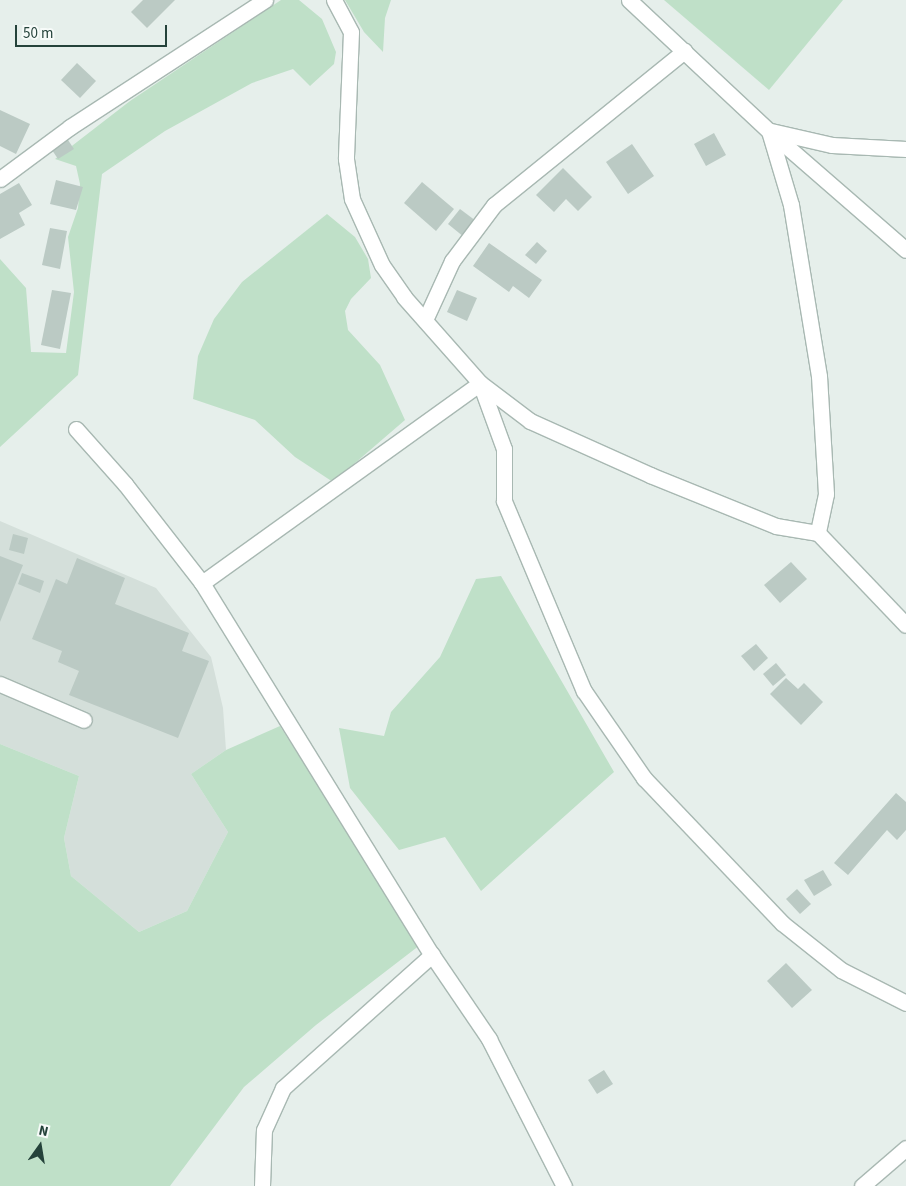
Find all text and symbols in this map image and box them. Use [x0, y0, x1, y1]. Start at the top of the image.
scale bar [18, 15, 170, 47]
text: 50 m [23, 23, 53, 44]
north arrow [15, 1121, 65, 1171]
text: N [37, 1121, 50, 1142]

